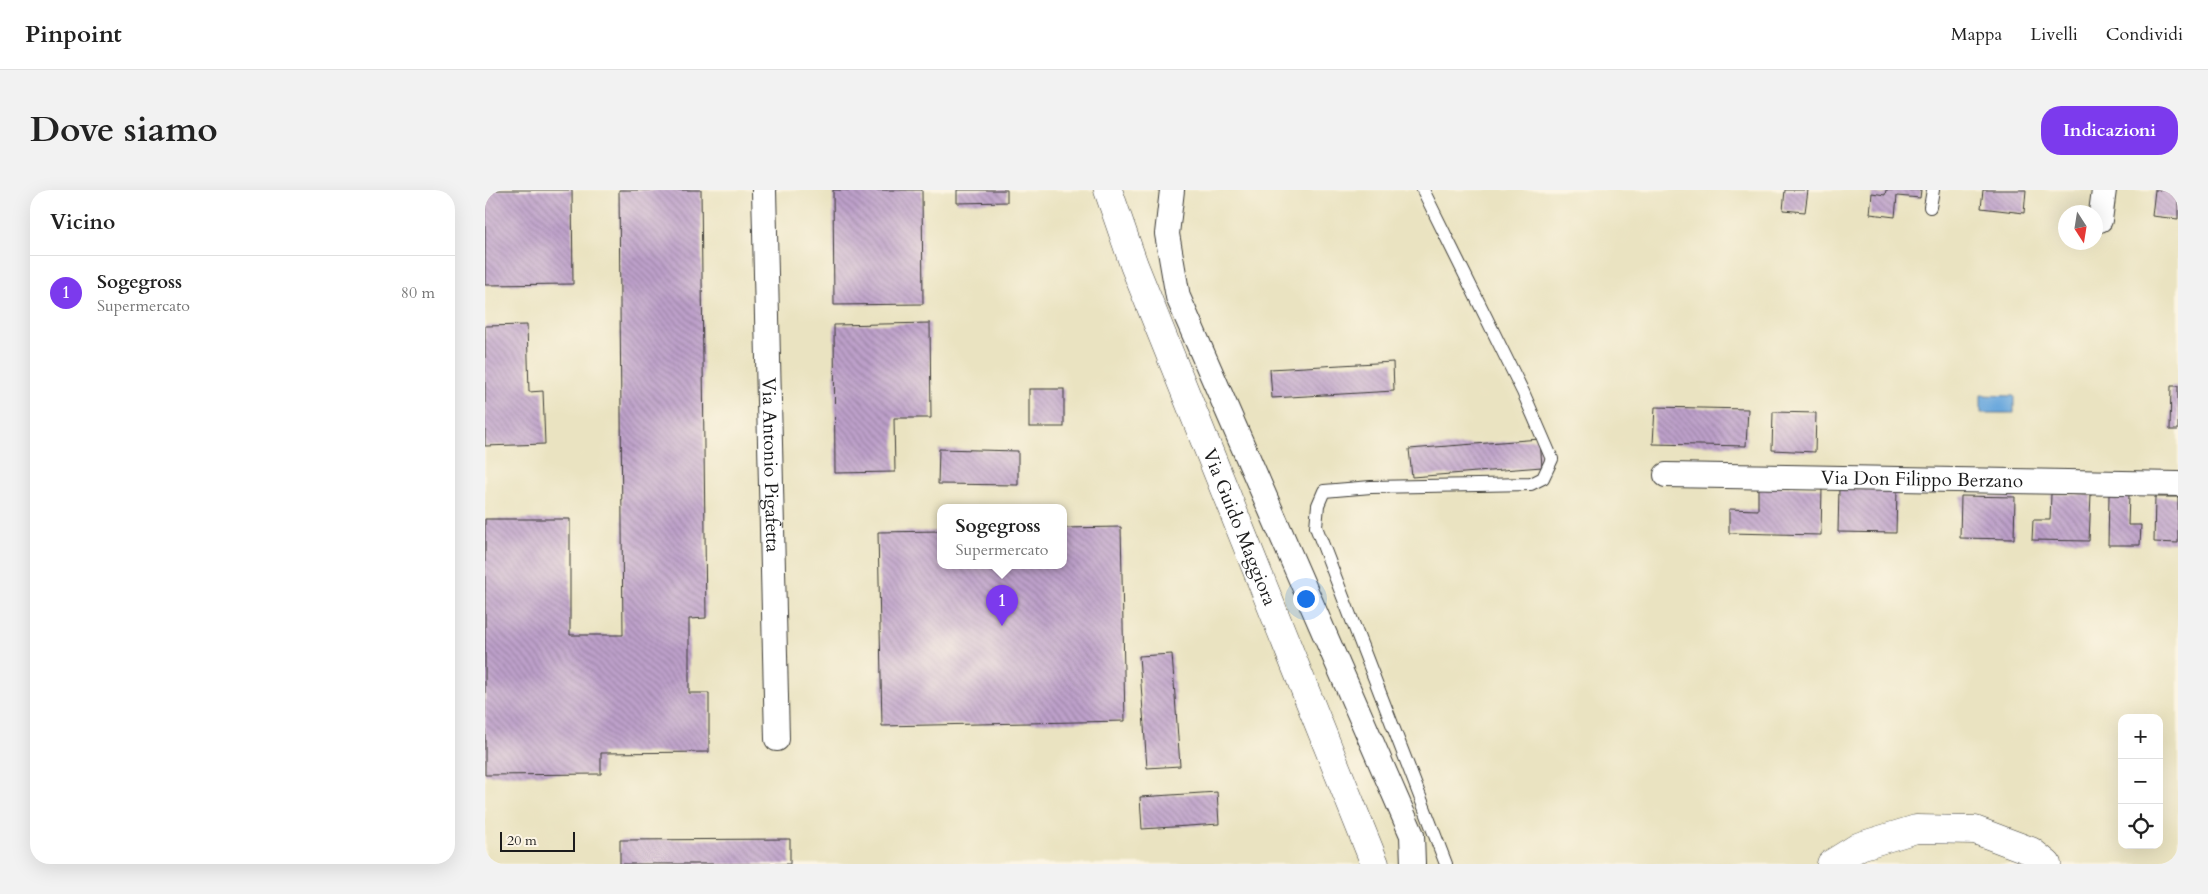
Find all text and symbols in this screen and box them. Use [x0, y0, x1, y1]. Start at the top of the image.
text: Pinpoint [25, 18, 122, 51]
text: Mappa [1951, 22, 2002, 47]
text: Livelli [2030, 22, 2078, 47]
text: Condividi [2106, 22, 2183, 47]
text: Dove siamo [30, 106, 218, 154]
button: Indicazioni [2041, 106, 2178, 155]
north arrow [2058, 205, 2103, 250]
text: Vicino [50, 208, 115, 237]
text: Sogegross [97, 269, 182, 295]
text: 1 [62, 282, 70, 304]
text: 80 m [401, 282, 435, 304]
text: Supermercato [97, 295, 190, 317]
street label: Via Antonio Pigafetta [755, 377, 786, 553]
street label: Via Guido Maggiora [1196, 445, 1283, 610]
street label: Via Don Filippo Berzano [1820, 465, 2023, 494]
popup [937, 504, 1067, 569]
text: Sogegross [956, 513, 1041, 539]
text: Supermercato [956, 539, 1048, 561]
pin: 1 [986, 585, 1018, 626]
your location [1293, 586, 1319, 612]
map controls [2118, 714, 2163, 849]
button: + [2118, 714, 2163, 759]
button: − [2118, 759, 2163, 804]
button: locate [2118, 804, 2163, 849]
scale bar [500, 829, 575, 852]
text: 20 m [507, 831, 537, 850]

